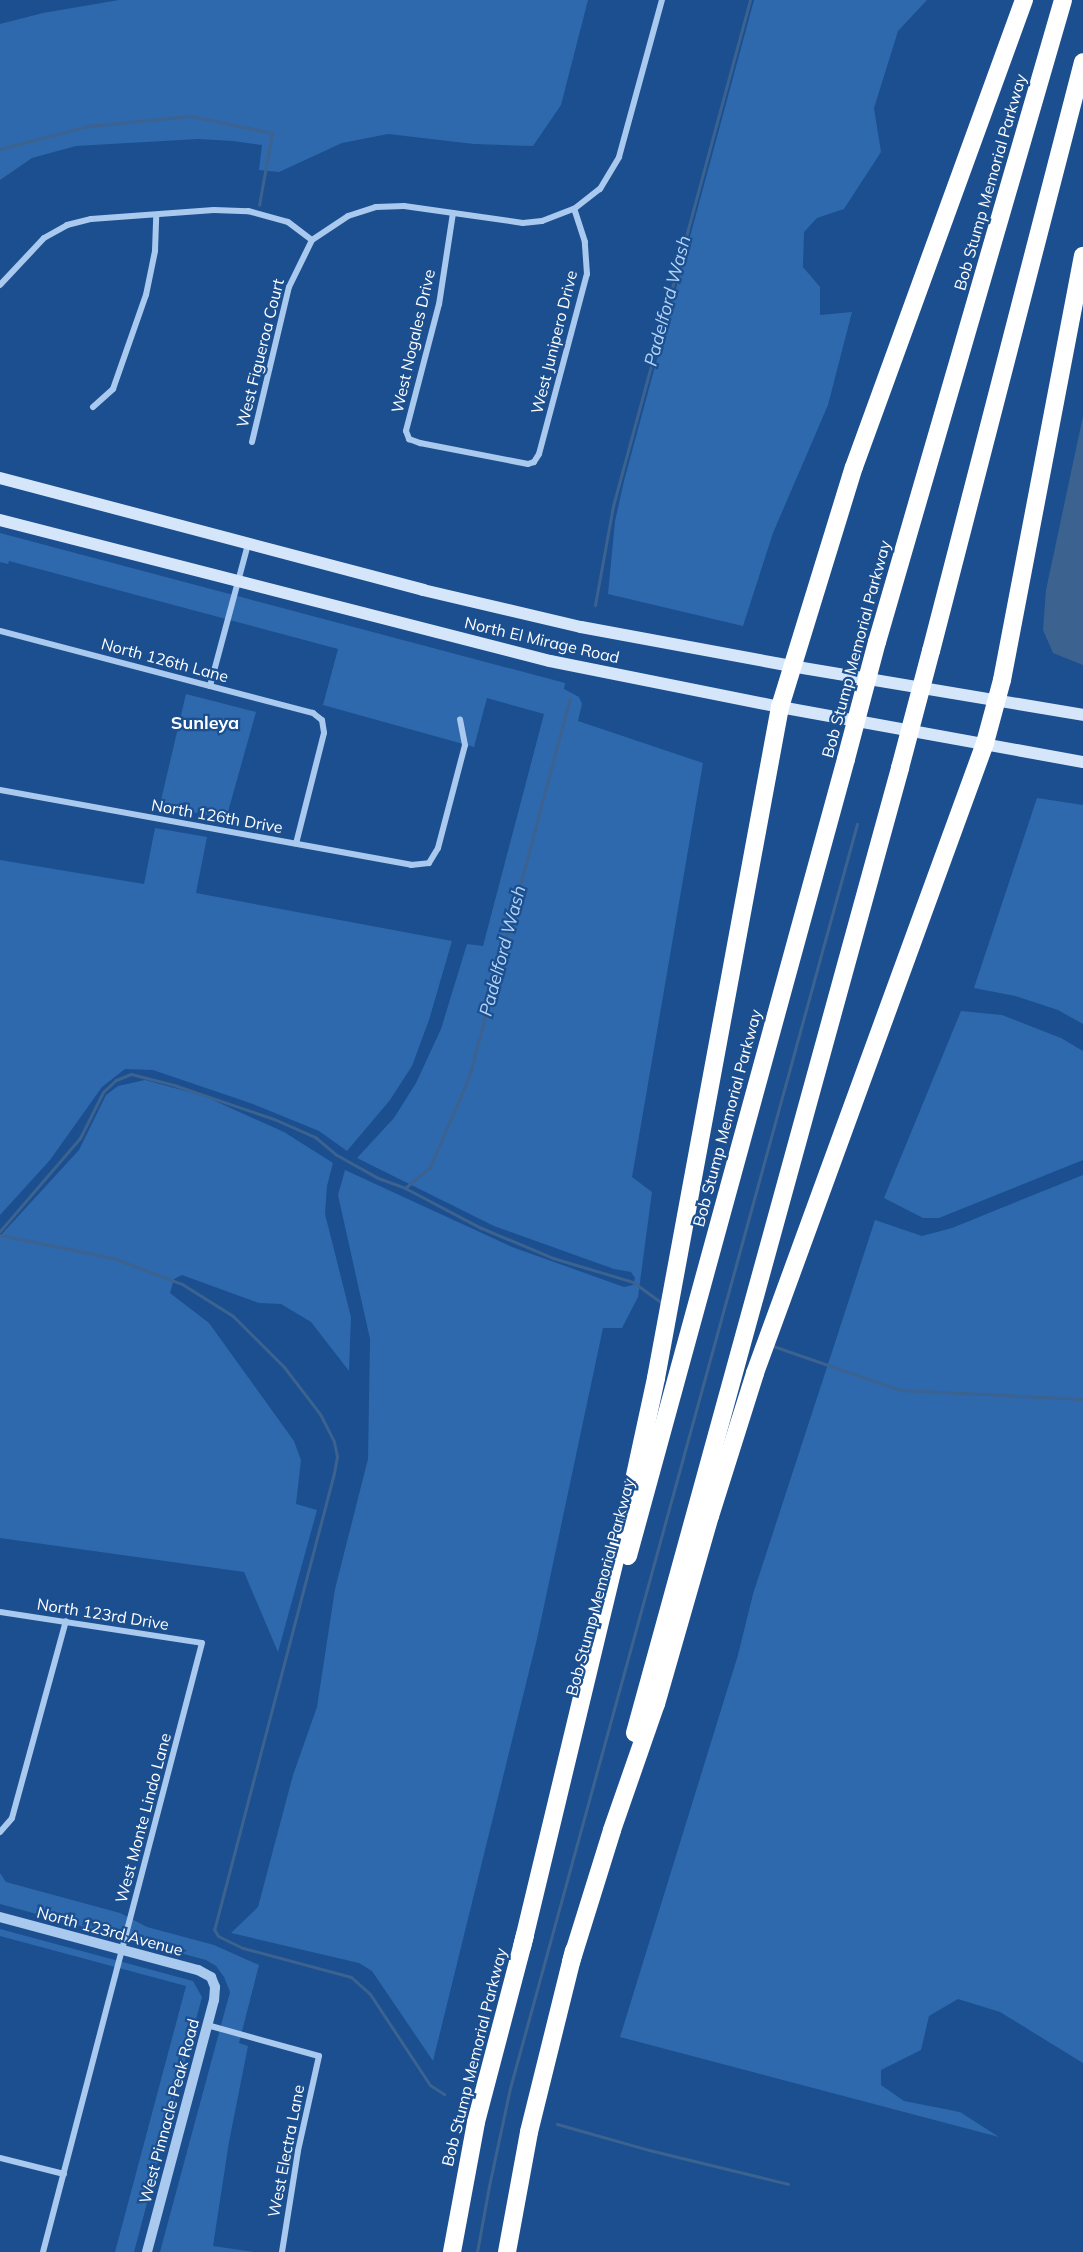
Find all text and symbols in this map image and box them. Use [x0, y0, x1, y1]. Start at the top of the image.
street label: Bob Stump Memorial Parkway [950, 72, 1030, 292]
water label: Padelford Wash [640, 233, 696, 369]
street label: West Nogales Drive [387, 267, 439, 415]
street label: West Junipero Drive [527, 268, 581, 416]
street label: West Figueroa Court [232, 277, 288, 429]
street label: Bob Stump Memorial Parkway [818, 538, 894, 760]
street label: North El Mirage Road [463, 613, 621, 667]
street label: North 126th Lane [99, 634, 231, 686]
district label: Sunleya [171, 712, 239, 734]
street label: North 126th Drive [150, 795, 284, 837]
water label: Padelford Wash [475, 883, 531, 1019]
street label: Bob Stump Memorial Parkway [689, 1007, 765, 1229]
street label: Bob Stump Memorial Parkway [562, 1476, 638, 1698]
street label: North 123rd Drive [36, 1594, 170, 1634]
street label: West Monte Lindo Lane [111, 1731, 175, 1905]
street label: North 123rd Avenue [35, 1902, 185, 1960]
street label: Bob Stump Memorial Parkway [438, 1946, 510, 2168]
street label: West Pinnacle Peak Road [135, 2017, 203, 2205]
street label: West Electra Lane [264, 2083, 308, 2219]

